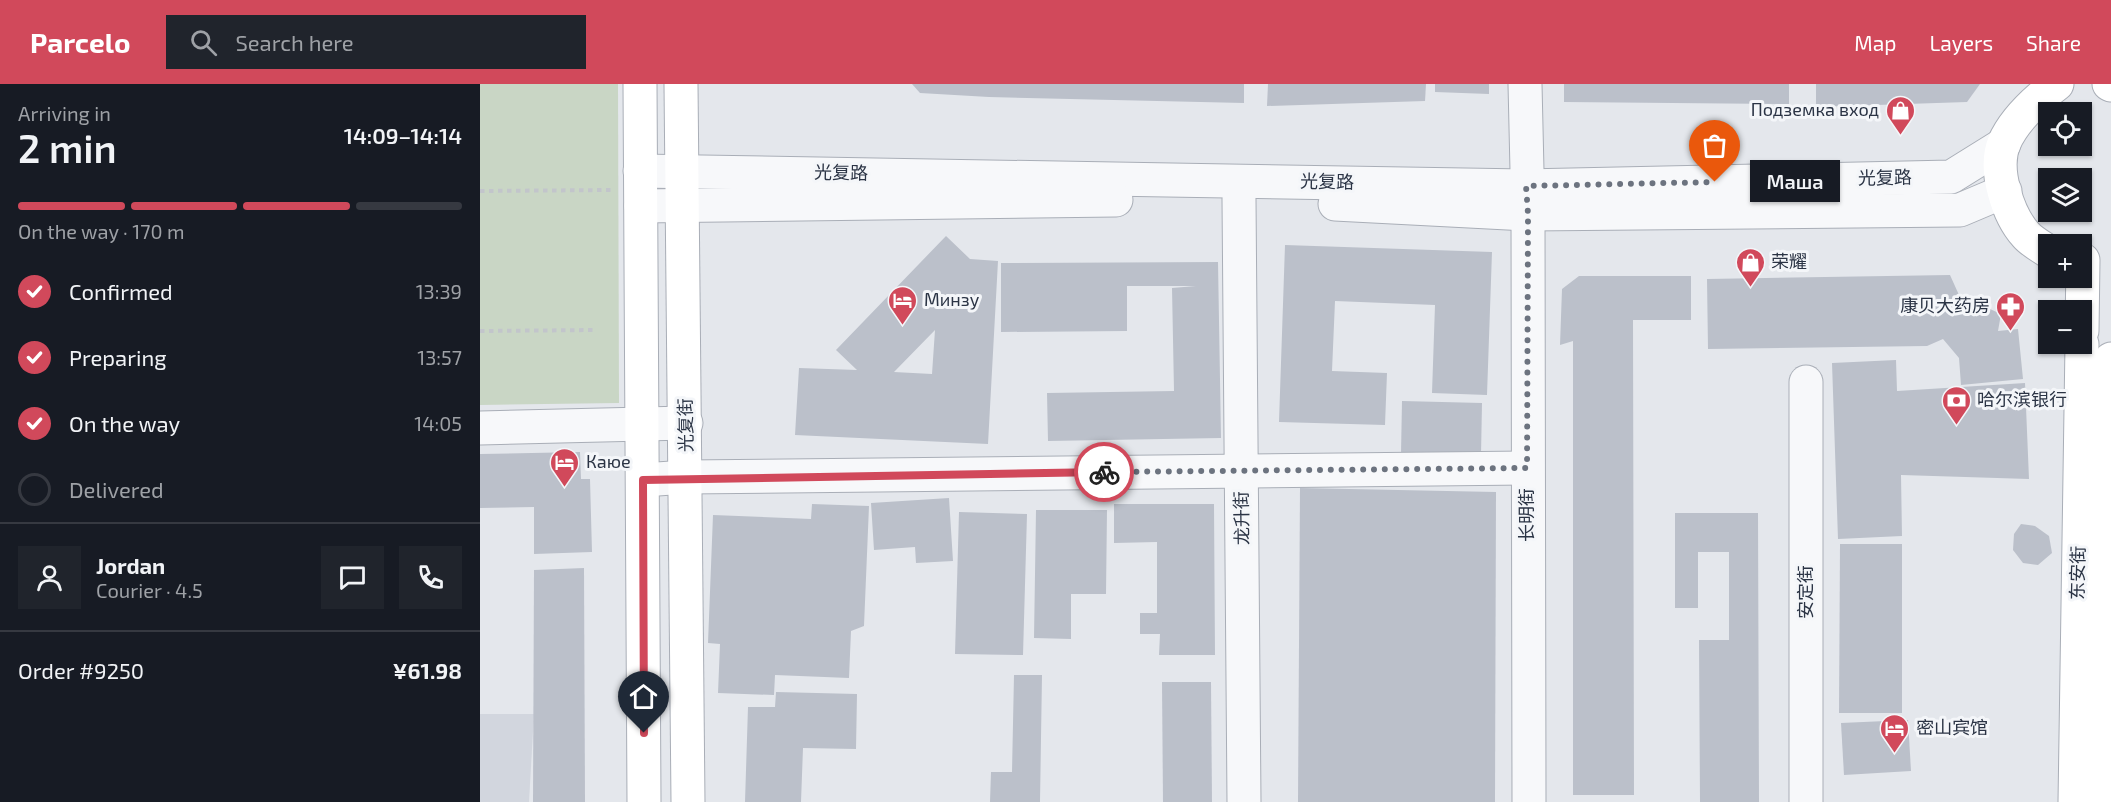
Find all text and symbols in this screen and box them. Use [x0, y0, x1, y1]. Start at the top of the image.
search box [166, 15, 586, 69]
text: Parcelo [30, 25, 130, 59]
icon: search [187, 26, 220, 59]
text: Search here [235, 29, 354, 55]
text: Map [1854, 30, 1896, 55]
text: Layers [1929, 30, 1993, 55]
text: Share [2026, 30, 2081, 55]
shop icon: Подземка вход [1884, 94, 1916, 136]
place label: Подземка вход [1751, 98, 1879, 120]
text: Arriving in [18, 101, 111, 125]
map controls [2038, 102, 2092, 354]
button: locate [2038, 102, 2092, 156]
pin [1689, 120, 1740, 182]
text: 14:09–14:14 [344, 122, 462, 148]
text: 2 min [18, 124, 117, 171]
icon: bag [1698, 129, 1731, 162]
street label: 光复路 [814, 161, 868, 183]
callout: Маша [1751, 161, 1841, 203]
street label: 光复路 [1858, 166, 1912, 188]
button: layers [2038, 168, 2092, 222]
text: Маша [1766, 169, 1824, 193]
street label: 光复路 [1300, 170, 1354, 192]
text: On the way · 170 m [18, 219, 185, 243]
button: + [2038, 234, 2092, 288]
shop icon: 荣耀 [1734, 246, 1766, 288]
place label: 荣耀 [1771, 250, 1807, 272]
icon: check [18, 275, 51, 308]
text: Confirmed [69, 278, 173, 304]
text: 13:39 [416, 279, 462, 303]
hotel icon: Минзу [887, 284, 919, 326]
place label: Минзу [924, 288, 980, 310]
pharmacy icon: 康贝大药房 [1995, 290, 2027, 332]
place label: 康贝大药房 [1900, 294, 1990, 316]
button: − [2038, 300, 2092, 354]
icon: check [18, 341, 51, 374]
text: Preparing [69, 344, 167, 370]
text: 13:57 [417, 345, 462, 369]
bank icon: 哈尔滨银行 [1940, 384, 1972, 426]
place label: 哈尔滨银行 [1977, 388, 2067, 410]
street label: 光复街 [674, 398, 696, 452]
icon: check [18, 407, 51, 440]
text: On the way [69, 410, 180, 436]
text: 14:05 [414, 411, 462, 435]
courier [1074, 442, 1134, 502]
hotel icon: Каюе [549, 446, 581, 488]
place label: Каюе [586, 450, 631, 472]
icon: bike [1088, 456, 1121, 489]
text: Delivered [69, 476, 164, 502]
street label: 长明街 [1515, 488, 1537, 542]
street label: 龙升街 [1230, 491, 1252, 545]
button: person [18, 546, 81, 609]
button: chat [321, 546, 384, 609]
button: phone [399, 546, 462, 609]
street label: 东安街 [2066, 546, 2088, 600]
text: Jordan [96, 552, 165, 578]
street label: 安定街 [1794, 565, 1816, 619]
text: Courier · 4.5 [96, 578, 203, 602]
text: Order #9250 [18, 657, 144, 683]
text: ¥61.98 [393, 657, 462, 683]
pin [618, 671, 669, 733]
icon: home [627, 680, 660, 713]
hotel icon: 密山宾馆 [1879, 712, 1911, 754]
place label: 密山宾馆 [1916, 716, 1988, 738]

